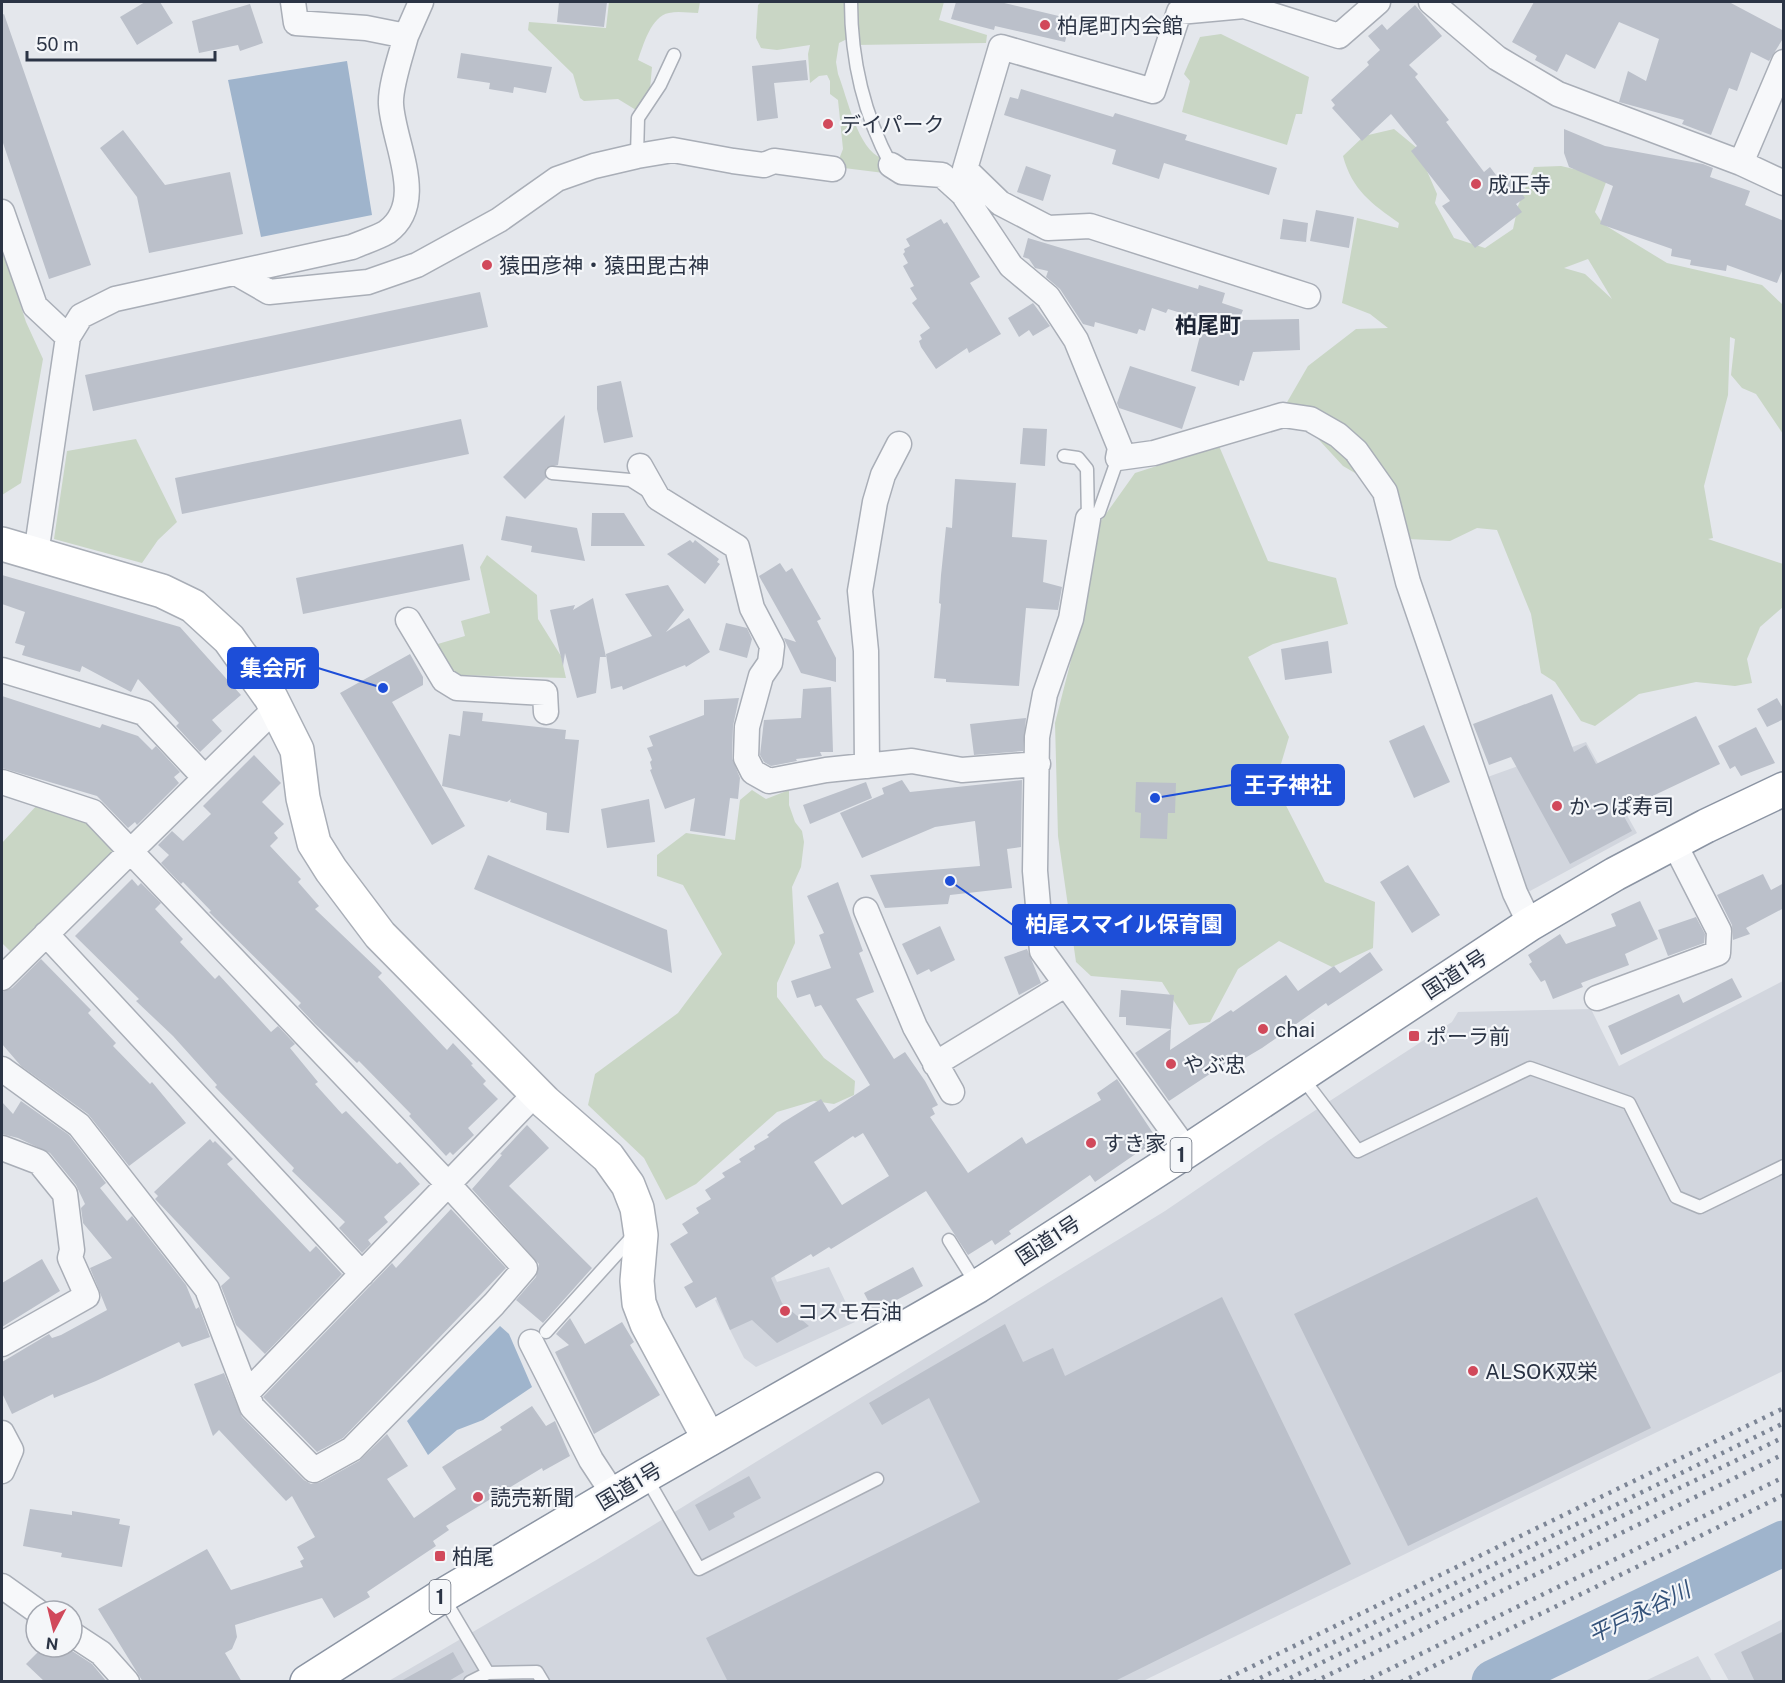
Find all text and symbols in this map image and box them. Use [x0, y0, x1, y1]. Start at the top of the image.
place label: 柏尾町内会館 [1057, 13, 1183, 38]
marker: 柏尾町内会館 [1038, 18, 1052, 32]
scale bar [27, 24, 214, 62]
text: 50 m [36, 34, 79, 55]
place label: デイパーク [840, 112, 945, 137]
marker: デイパーク [821, 117, 835, 131]
place label: 成正寺 [1488, 172, 1551, 197]
marker: 成正寺 [1469, 177, 1483, 191]
place label: 猿田彦神・猿田毘古神 [499, 253, 709, 278]
marker: 猿田彦神・猿田毘古神 [480, 258, 494, 272]
district label: 柏尾町 [1175, 312, 1241, 338]
callout: 集会所 [228, 648, 318, 688]
text: 集会所 [240, 655, 306, 681]
callout: 王子神社 [1232, 765, 1344, 805]
text: 王子神社 [1244, 772, 1332, 798]
place label: かっぱ寿司 [1569, 794, 1674, 819]
marker: かっぱ寿司 [1550, 799, 1564, 813]
callout: 柏尾スマイル保育園 [1013, 905, 1235, 945]
text: 柏尾スマイル保育園 [1025, 911, 1223, 937]
street label: 国道1号 [1418, 944, 1492, 1004]
place label: chai [1275, 1017, 1315, 1042]
marker: chai [1256, 1022, 1270, 1036]
place label: ポーラ前 [1426, 1024, 1510, 1049]
marker: ポーラ前 [1407, 1029, 1421, 1043]
place label: やぶ忠 [1183, 1052, 1246, 1077]
marker: やぶ忠 [1164, 1057, 1178, 1071]
place label: すき家 [1103, 1131, 1166, 1156]
marker: すき家 [1084, 1136, 1098, 1150]
road number: 1 [1170, 1138, 1192, 1172]
street label: 国道1号 [1011, 1210, 1085, 1270]
place label: コスモ石油 [797, 1299, 902, 1324]
marker: コスモ石油 [778, 1304, 792, 1318]
place label: ALSOK双栄 [1485, 1359, 1598, 1384]
marker: ALSOK双栄 [1466, 1364, 1480, 1378]
street label: 国道1号 [592, 1457, 666, 1515]
place label: 読売新聞 [490, 1485, 574, 1510]
marker: 読売新聞 [471, 1490, 485, 1504]
place label: 柏尾 [452, 1544, 494, 1569]
marker: 柏尾 [433, 1549, 447, 1563]
water label: 平戸永谷川 [1584, 1575, 1696, 1648]
road number: 1 [430, 1580, 450, 1614]
north arrow [24, 1599, 84, 1659]
text: N [45, 1633, 60, 1654]

